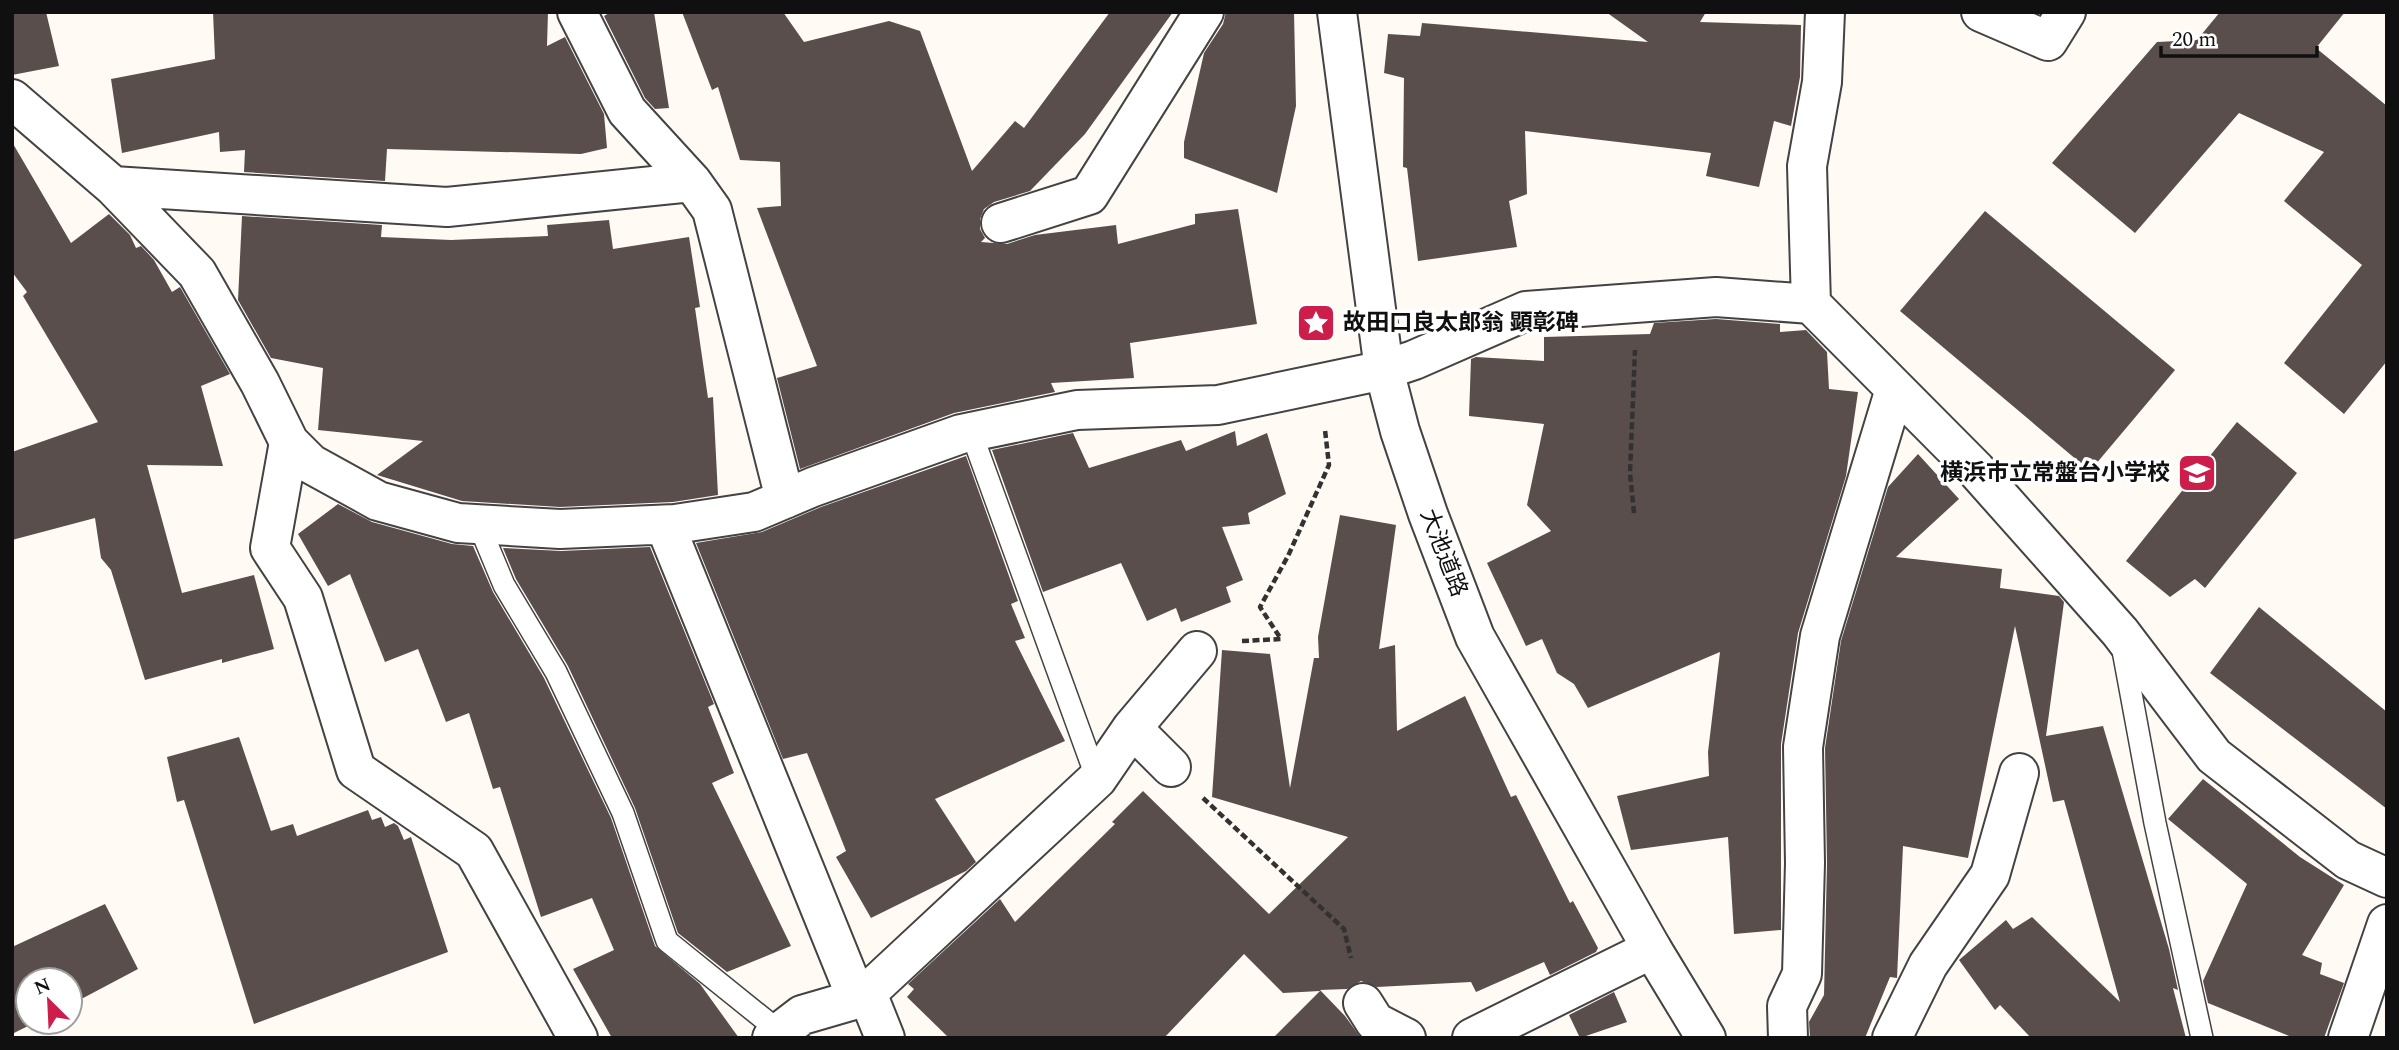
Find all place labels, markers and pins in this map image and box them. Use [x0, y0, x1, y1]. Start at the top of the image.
place icon: 故田口良太郎翁 顕彰碑 [1295, 302, 1337, 344]
place label: 故田口良太郎翁 顕彰碑 [1343, 306, 1579, 341]
school or university icon: 横浜市立常盤台小学校 [2176, 452, 2218, 494]
place label: 横浜市立常盤台小学校 [1940, 456, 2170, 491]

